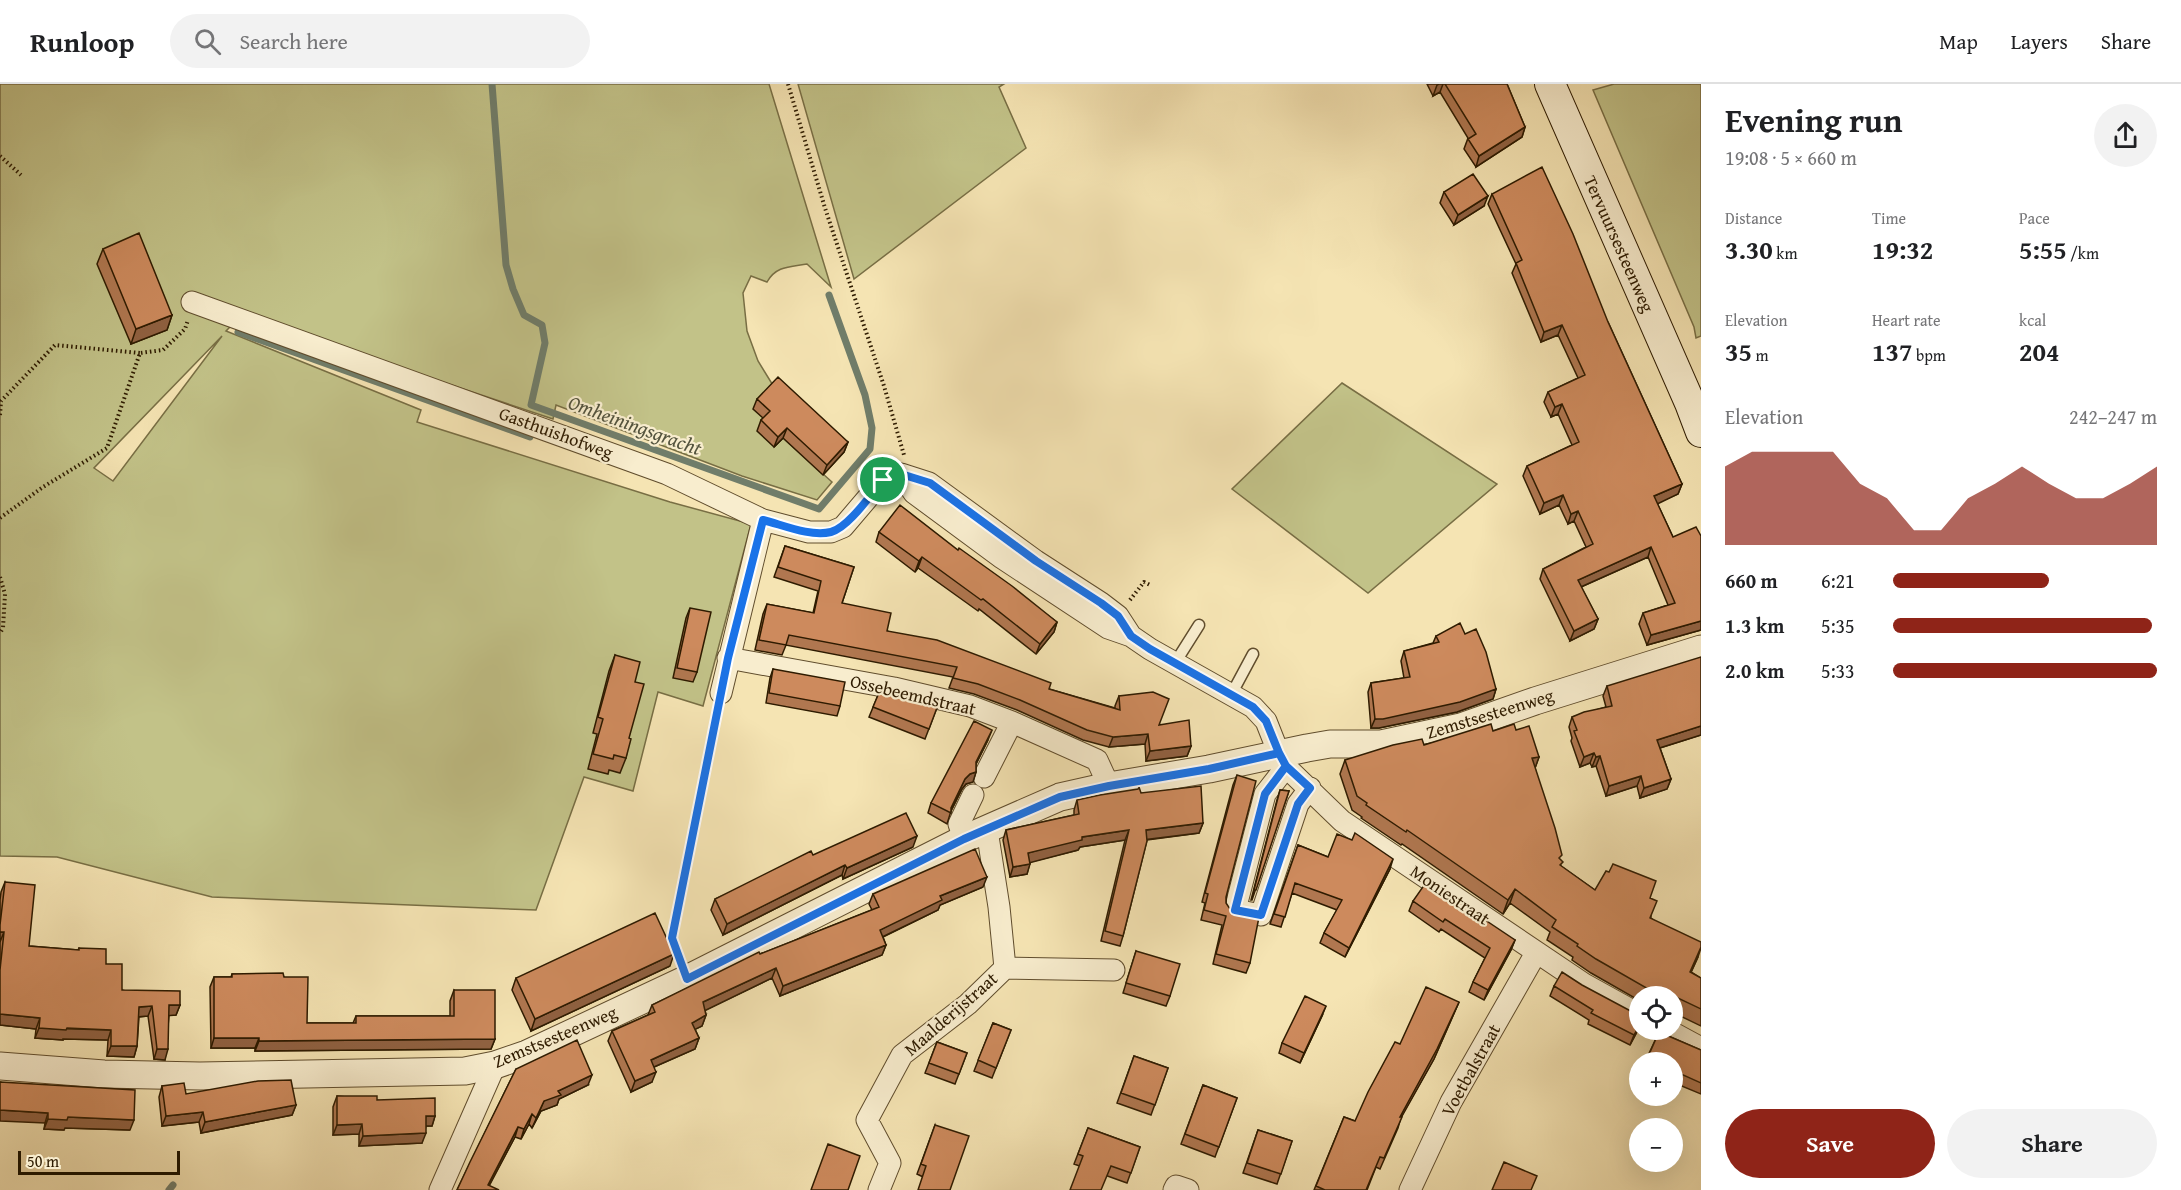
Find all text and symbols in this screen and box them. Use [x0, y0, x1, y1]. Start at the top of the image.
search box [170, 14, 590, 68]
text: Runloop [30, 21, 134, 62]
icon: search [191, 25, 224, 58]
text: Search here [239, 25, 348, 57]
text: Map [1939, 26, 1978, 57]
text: Layers [2011, 26, 2068, 57]
text: Share [2101, 26, 2151, 57]
text: Evening run [1725, 96, 1902, 144]
button: share [2094, 104, 2157, 167]
text: 19:08 · 5 × 660 m [1725, 143, 1857, 172]
street label: Tervuursesteenweg [1577, 171, 1662, 316]
text: Distance [1725, 206, 1782, 230]
text: Time [1872, 206, 1906, 230]
text: Pace [2019, 206, 2050, 230]
text: 3.30 [1725, 230, 1773, 269]
text: 19:32 [1872, 230, 1933, 269]
text: 5:55 [2019, 230, 2067, 269]
text: km [1773, 241, 1797, 265]
text: /km [2067, 241, 2099, 265]
text: Elevation [1725, 308, 1788, 332]
text: Heart rate [1872, 308, 1941, 332]
text: kcal [2019, 308, 2046, 332]
text: 35 [1725, 332, 1752, 371]
text: 137 [1872, 332, 1912, 371]
text: 204 [2019, 332, 2059, 371]
text: m [1752, 343, 1769, 367]
text: bpm [1912, 343, 1946, 367]
water label: Omheiningsgracht [564, 387, 707, 462]
street label: Gasthuishofweg [495, 399, 617, 466]
text: Elevation [1725, 402, 1803, 431]
text: 242–247 m [2069, 402, 2157, 431]
pin [857, 454, 908, 505]
icon: arrive [866, 463, 899, 496]
text: 660 m [1725, 566, 1778, 595]
text: 6:21 [1821, 566, 1855, 595]
text: 1.3 km [1725, 611, 1784, 640]
text: 5:35 [1821, 611, 1855, 640]
text: 2.0 km [1725, 656, 1784, 685]
text: 5:33 [1821, 656, 1855, 685]
street label: Ossebeemdstraat [848, 667, 979, 722]
street label: Zemstsesteenweg [1423, 681, 1557, 746]
street label: Moniestraat [1405, 858, 1496, 932]
street label: Maalderijstraat [898, 965, 1004, 1062]
map controls [1629, 986, 1683, 1172]
button: locate [1629, 986, 1683, 1040]
street label: Zemstsesteenweg [489, 998, 621, 1075]
street label: Voetbalstraat [1434, 1018, 1507, 1121]
button: + [1629, 1052, 1683, 1106]
button: Save [1725, 1109, 1935, 1178]
button: Share [1947, 1109, 2157, 1178]
button: − [1629, 1118, 1683, 1172]
scale bar [18, 1148, 180, 1176]
text: 50 m [27, 1149, 59, 1173]

